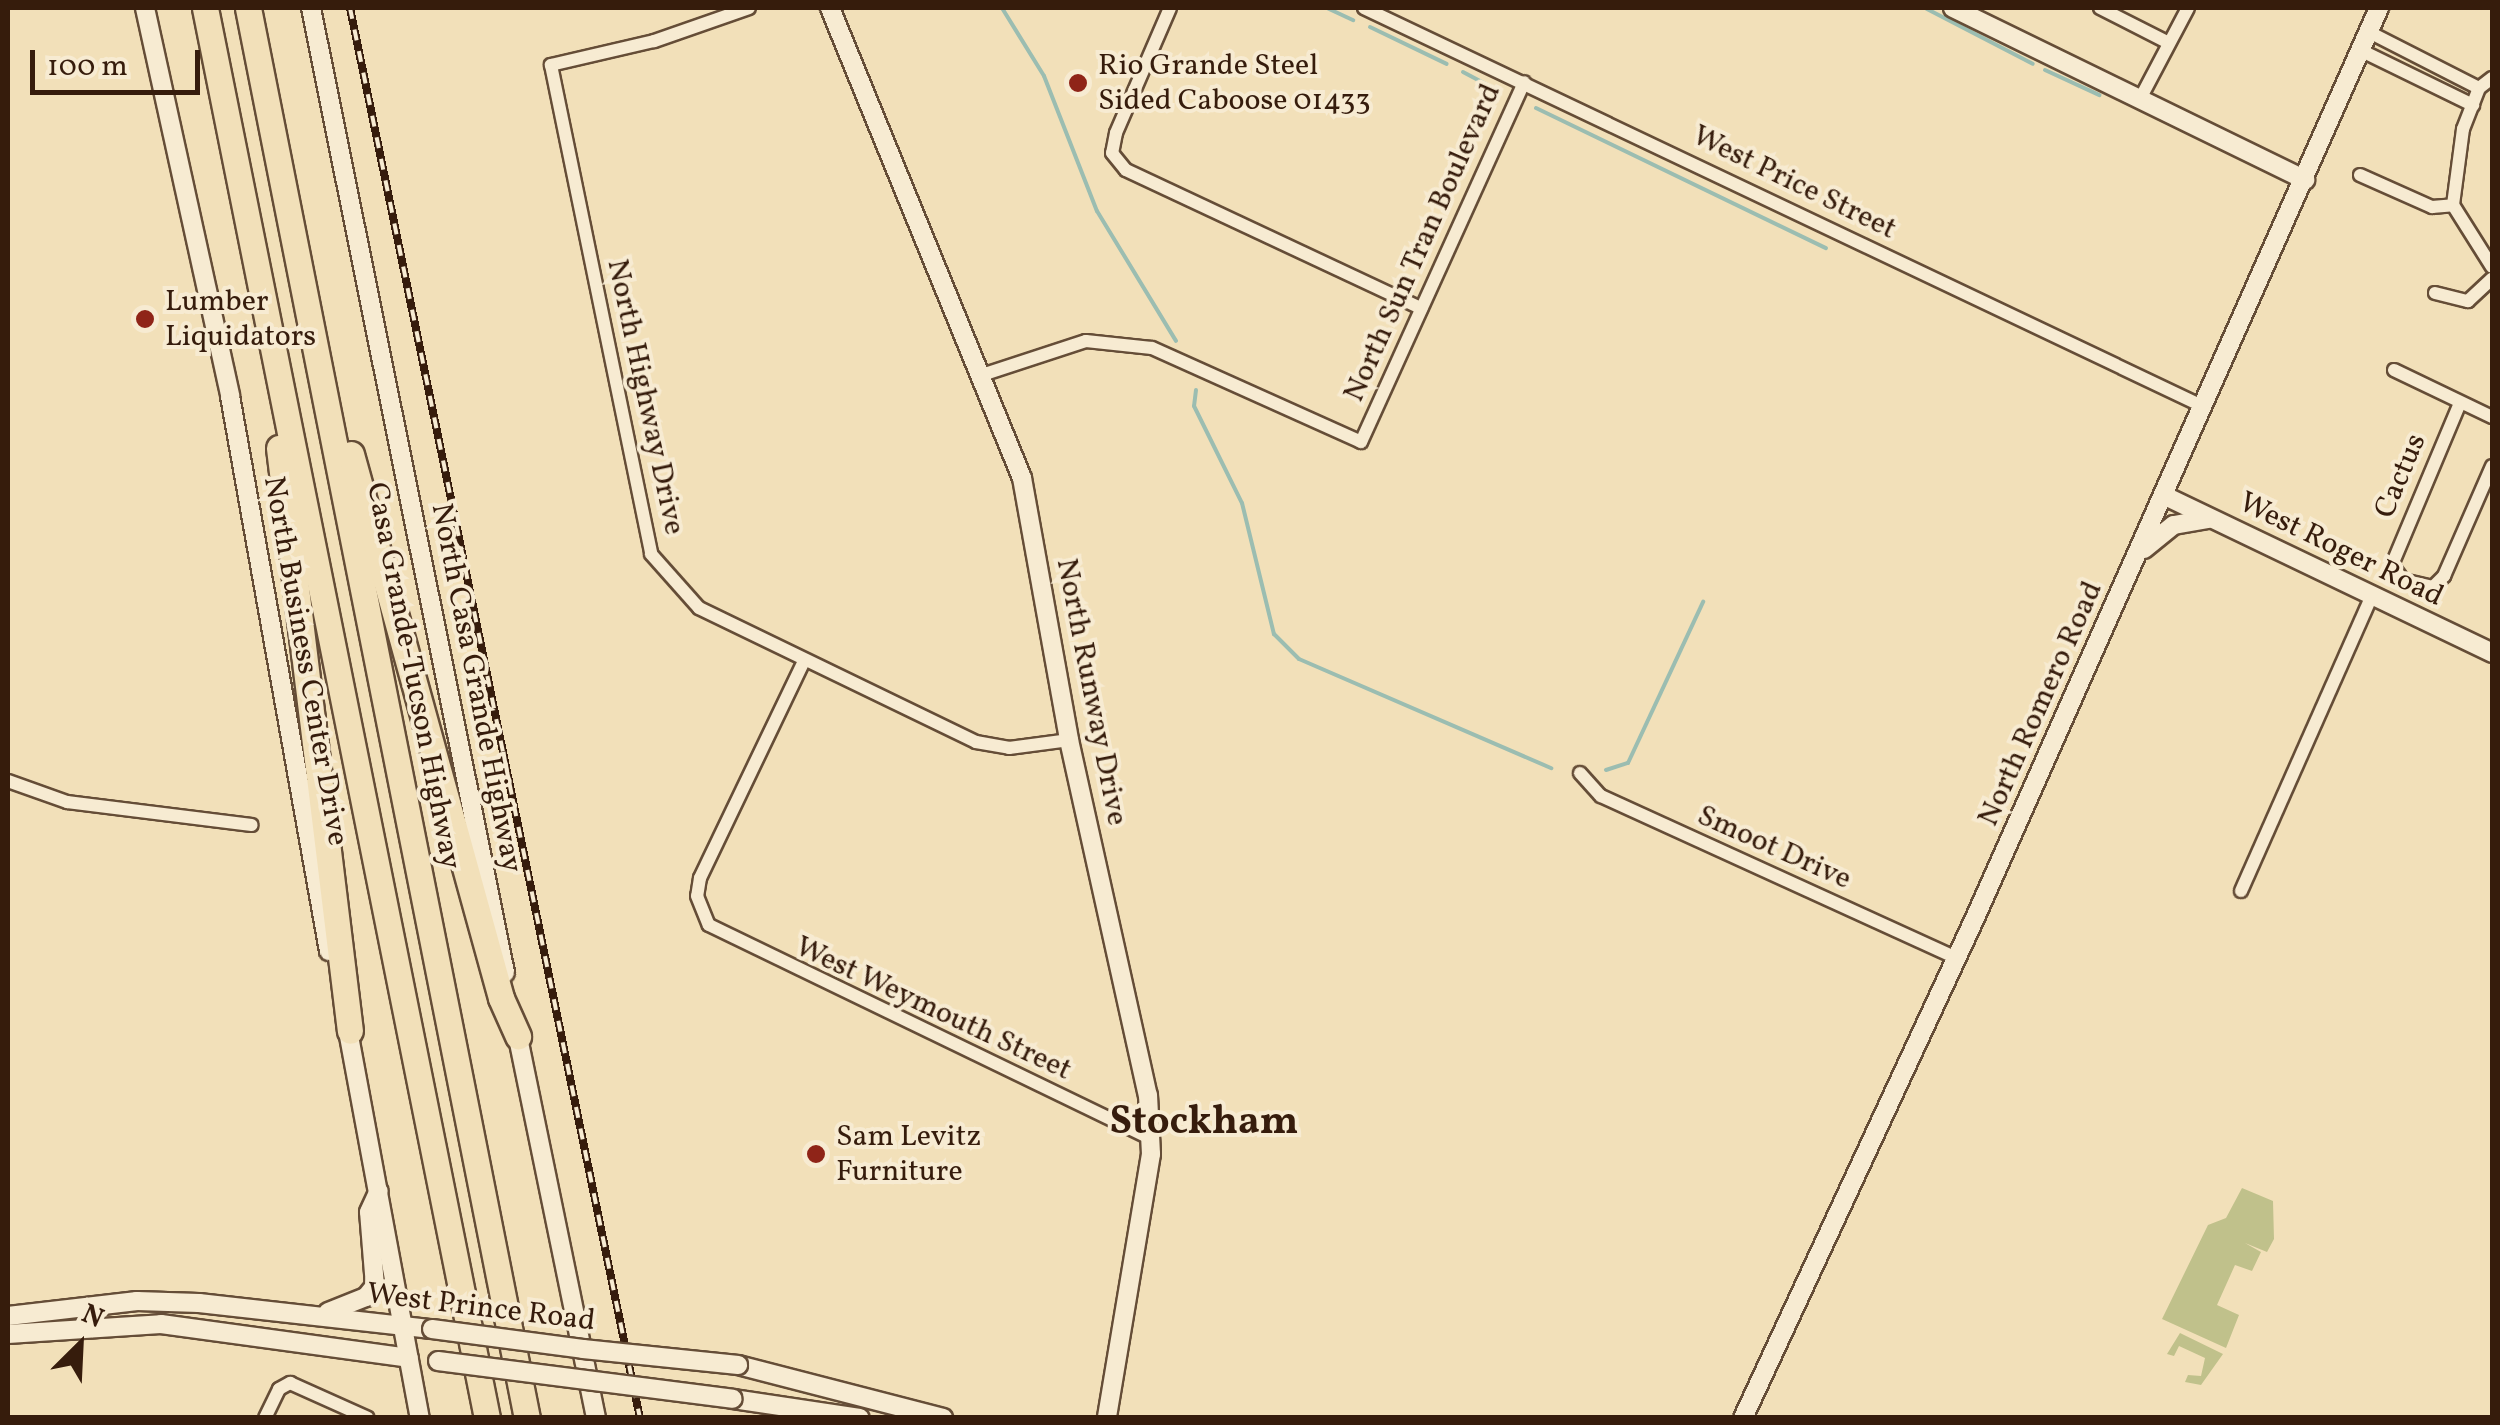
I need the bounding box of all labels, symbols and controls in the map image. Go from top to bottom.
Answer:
scale bar [35,30,205,92]
text: 100 m [47,46,128,88]
place label: Rio Grande Steel Sided Caboose 01433 [1098,48,1371,118]
marker: Rio Grande Steel Sided Caboose 01433 [1067,72,1089,94]
street label: North Sun Tran Boulevard [1336,78,1510,408]
street label: West Price Street [1686,118,1902,248]
street label: North Highway Drive [598,256,692,538]
place label: Lumber Liquidators [165,284,316,354]
marker: Lumber Liquidators [134,308,156,330]
street label: Cactus [2367,428,2435,524]
street label: North Business Center Drive [255,473,355,849]
street label: Casa Grande-Tucson Highway [358,480,468,872]
street label: West Roger Road [2233,485,2449,615]
street label: North Casa Grande Highway [423,500,529,876]
street label: North Runway Drive [1047,555,1135,829]
street label: North Romero Road [1971,576,2111,832]
street label: Smoot Drive [1691,798,1857,898]
street label: West Weymouth Street [789,929,1077,1089]
district label: Stockham [1109,1099,1299,1147]
place label: Sam Levitz Furniture [836,1119,981,1190]
marker: Sam Levitz Furniture [805,1143,827,1165]
street label: West Prince Road [365,1276,597,1340]
north arrow [30,1295,130,1395]
text: N [75,1295,110,1339]

